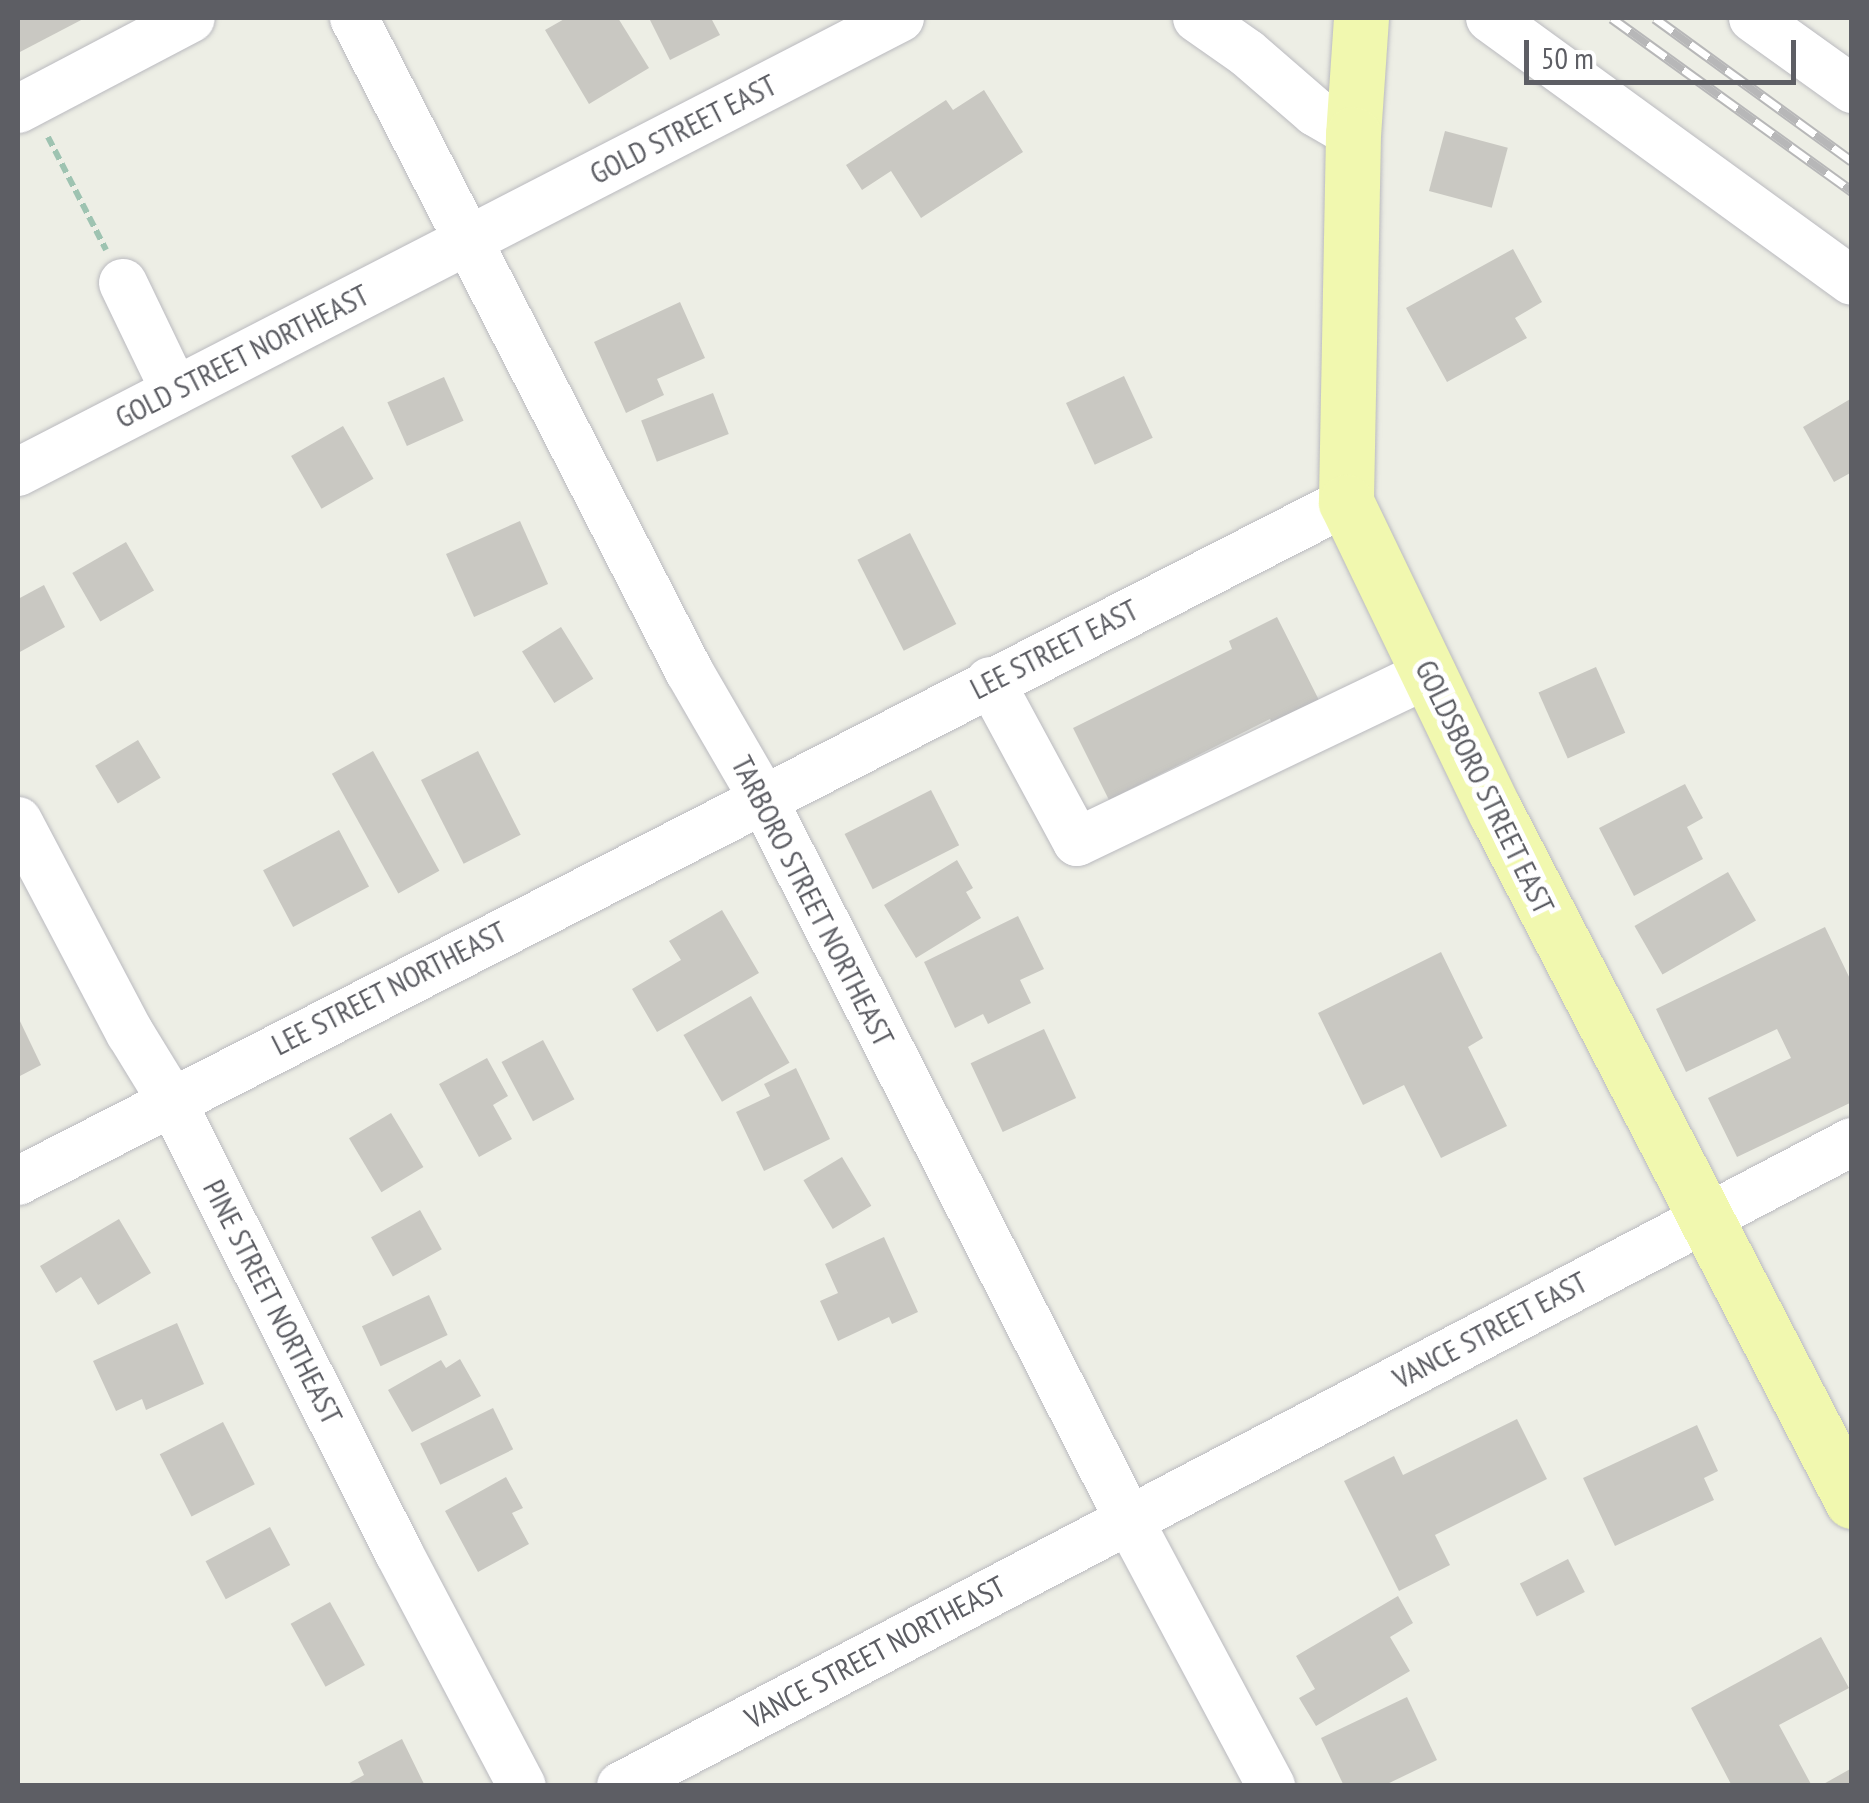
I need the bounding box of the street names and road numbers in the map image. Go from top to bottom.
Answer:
street label: GOLD STREET EAST [583,66,783,192]
street label: GOLD STREET NORTHEAST [109,276,375,436]
street label: LEE STREET EAST [964,591,1144,707]
street label: GOLDSBORO STREET EAST [1408,654,1562,920]
street label: TARBORO STREET NORTHEAST [724,749,902,1053]
street label: LEE STREET NORTHEAST [265,913,513,1063]
street label: PINE STREET NORTHEAST [196,1173,350,1431]
street label: VANCE STREET EAST [1386,1264,1594,1396]
street label: VANCE STREET NORTHEAST [738,1568,1012,1736]

